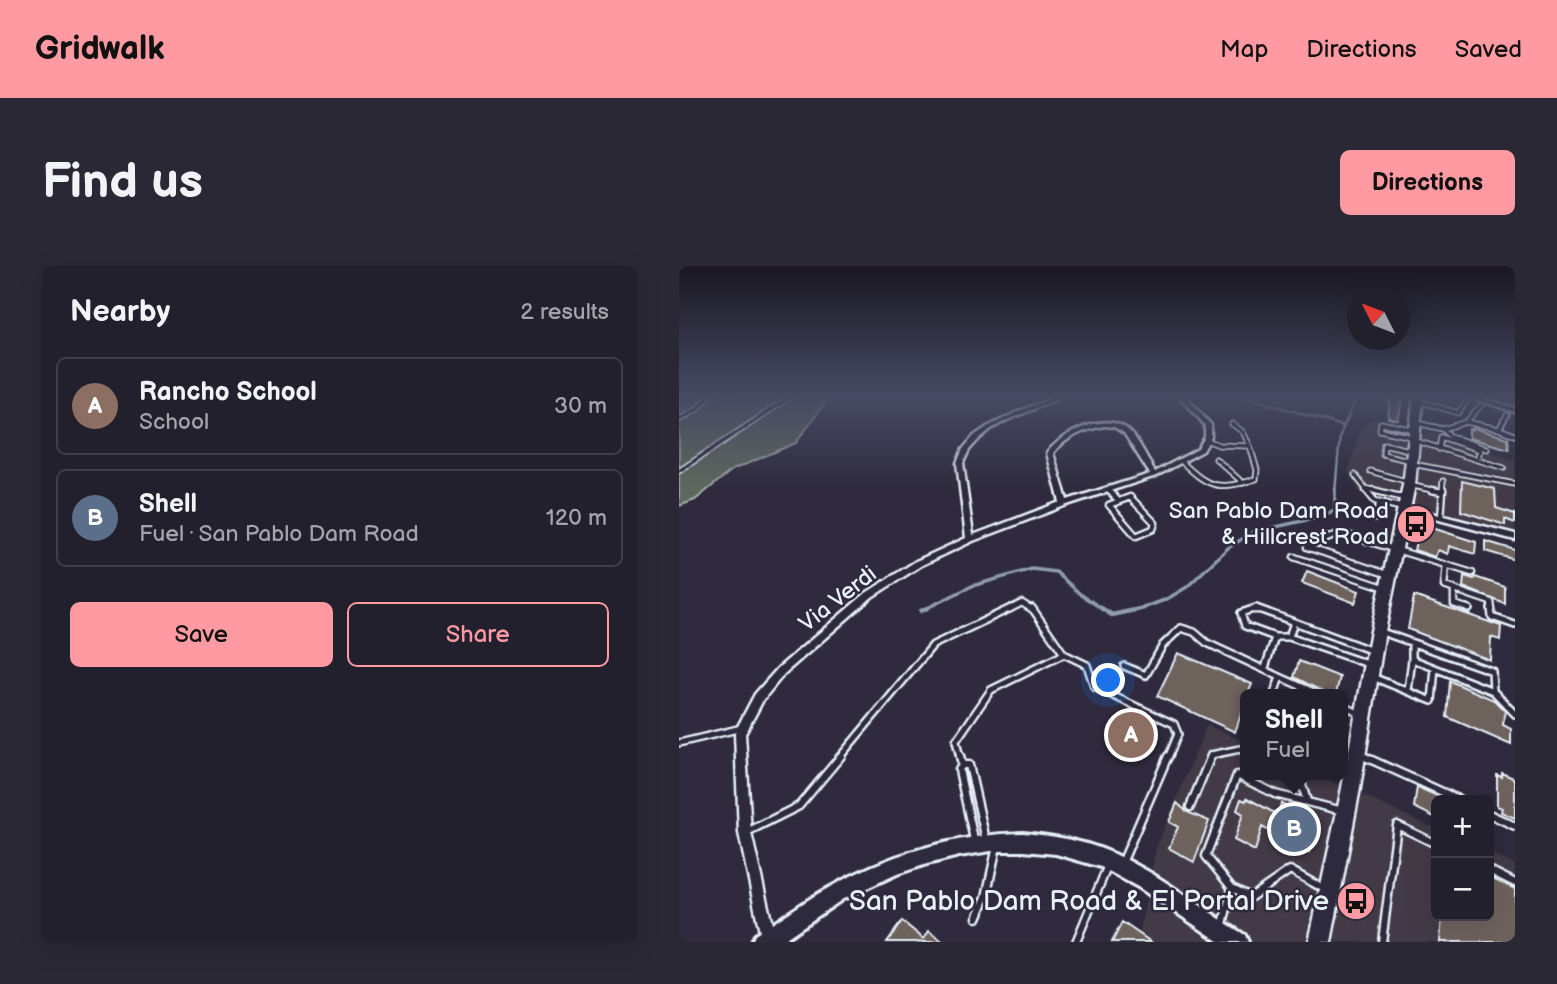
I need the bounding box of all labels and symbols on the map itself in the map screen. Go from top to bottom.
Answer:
north arrow [1347,287,1410,350]
place label: San Pablo Dam Road & Hillcrest Road [1169,497,1389,551]
bus stop icon: San Pablo Dam Road & Hillcrest Road [1395,503,1437,545]
street label: Via Verdi [794,560,882,638]
your location [1091,663,1125,697]
pin: A [1108,709,1154,761]
pin: B [1271,803,1317,855]
bus stop icon: San Pablo Dam Road & El Portal Drive [1335,880,1377,922]
place label: San Pablo Dam Road & El Portal Drive [849,885,1329,918]

